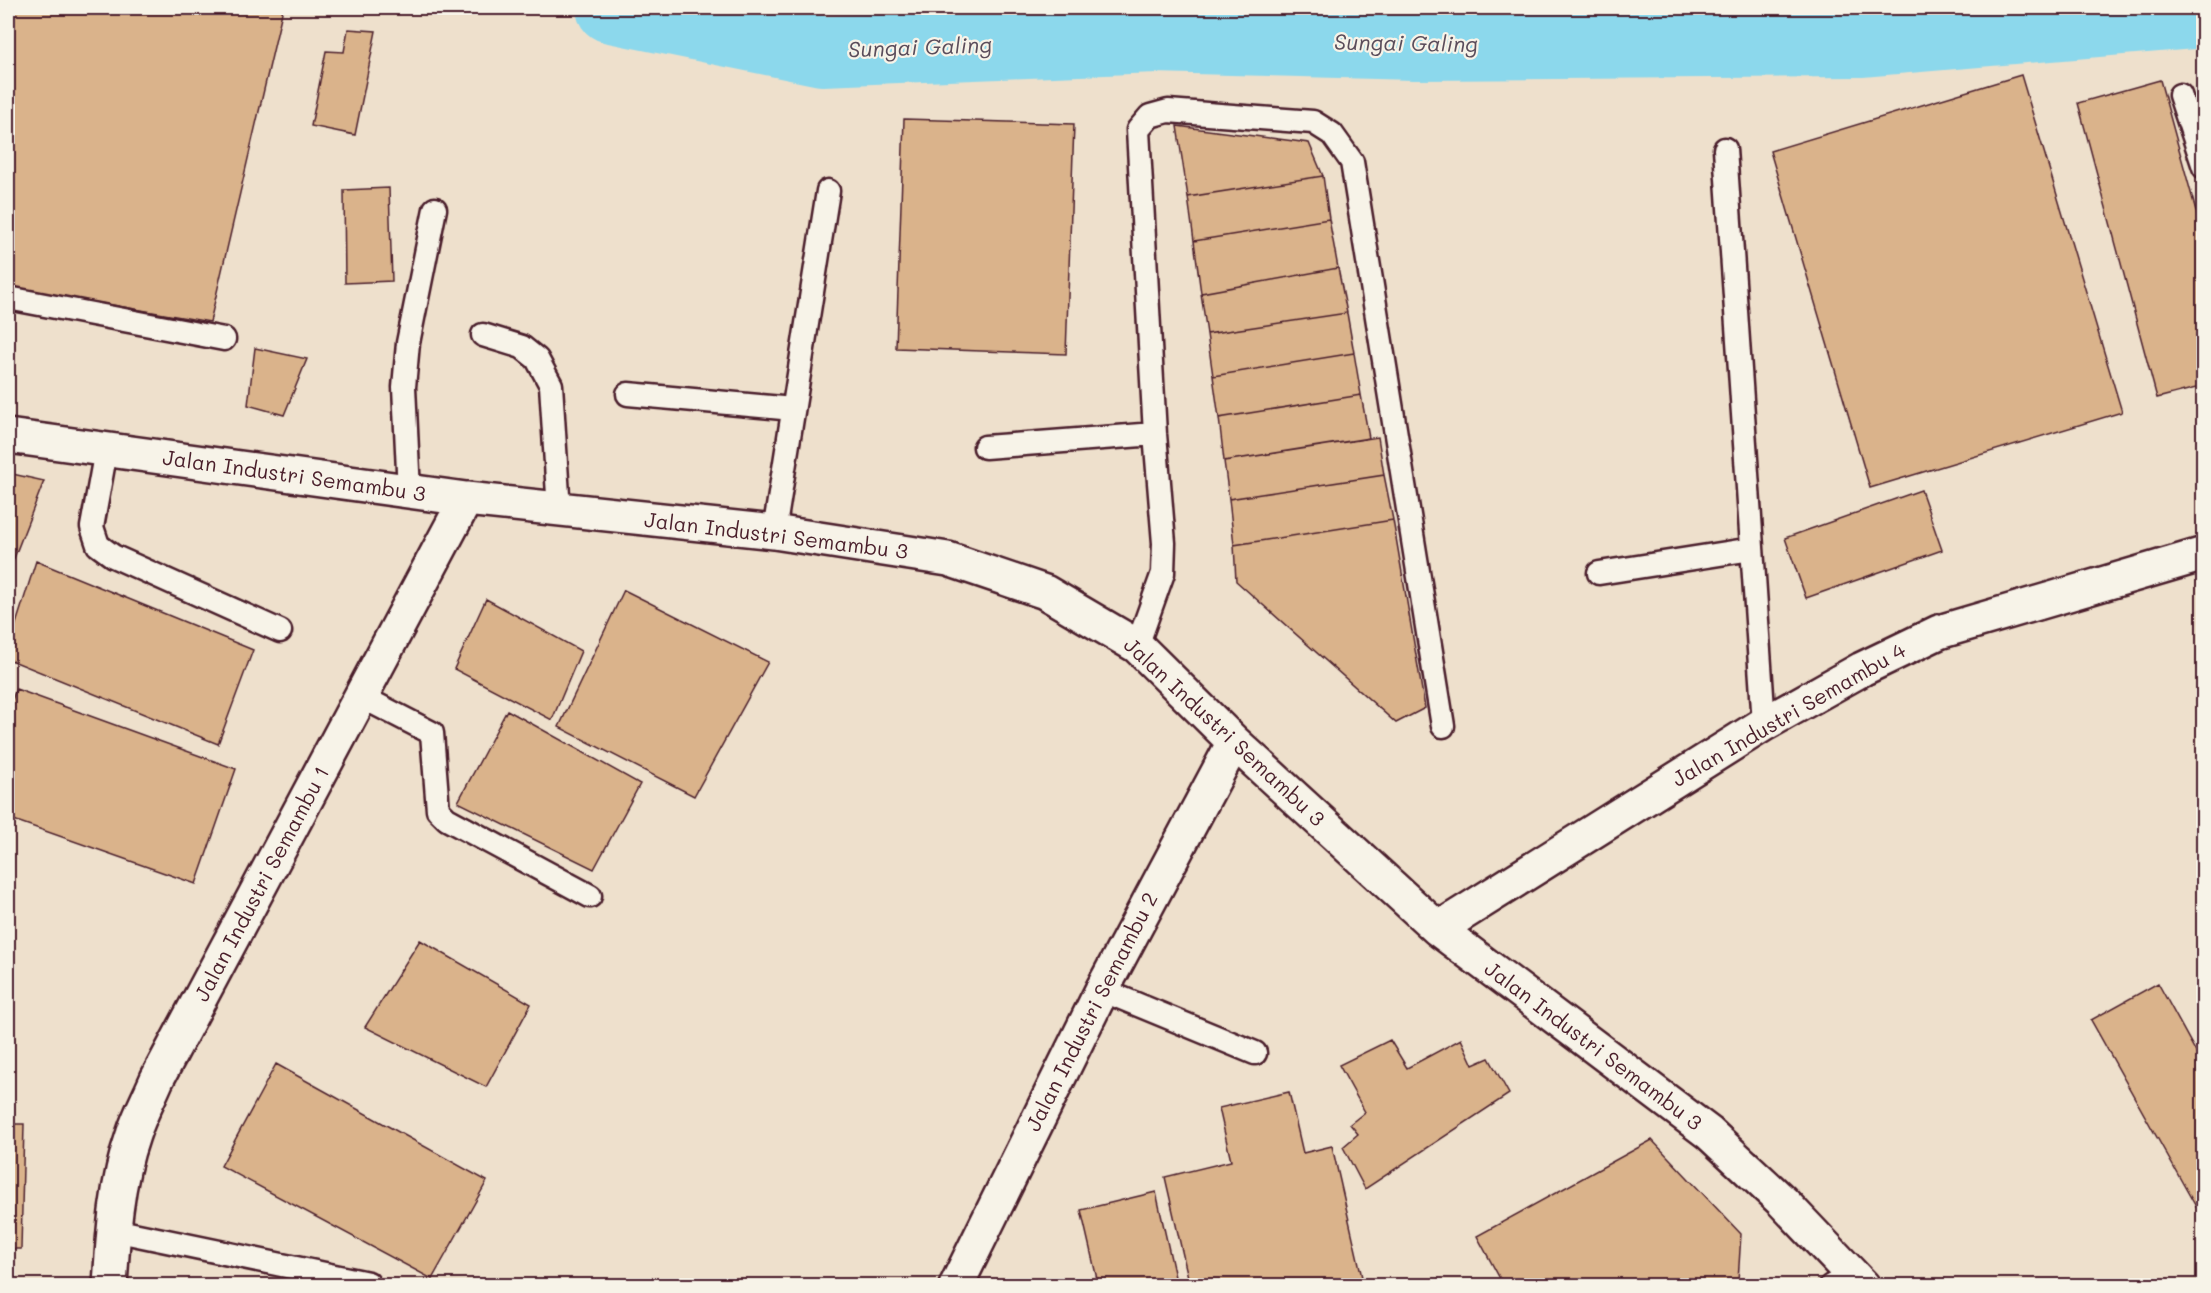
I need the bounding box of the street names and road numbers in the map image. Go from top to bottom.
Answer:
street label: Jalan Industri Semambu 3 [161,443,427,506]
street label: Jalan Industri Semambu 3 [643,505,910,564]
street label: Jalan Industri Semambu 3 [1119,631,1331,831]
street label: Jalan Industri Semambu 4 [1667,635,1910,792]
street label: Jalan Industri Semambu 1 [187,761,334,1005]
street label: Jalan Industri Semambu 2 [1019,887,1163,1135]
street label: Jalan Industri Semambu 3 [1480,954,1708,1135]

